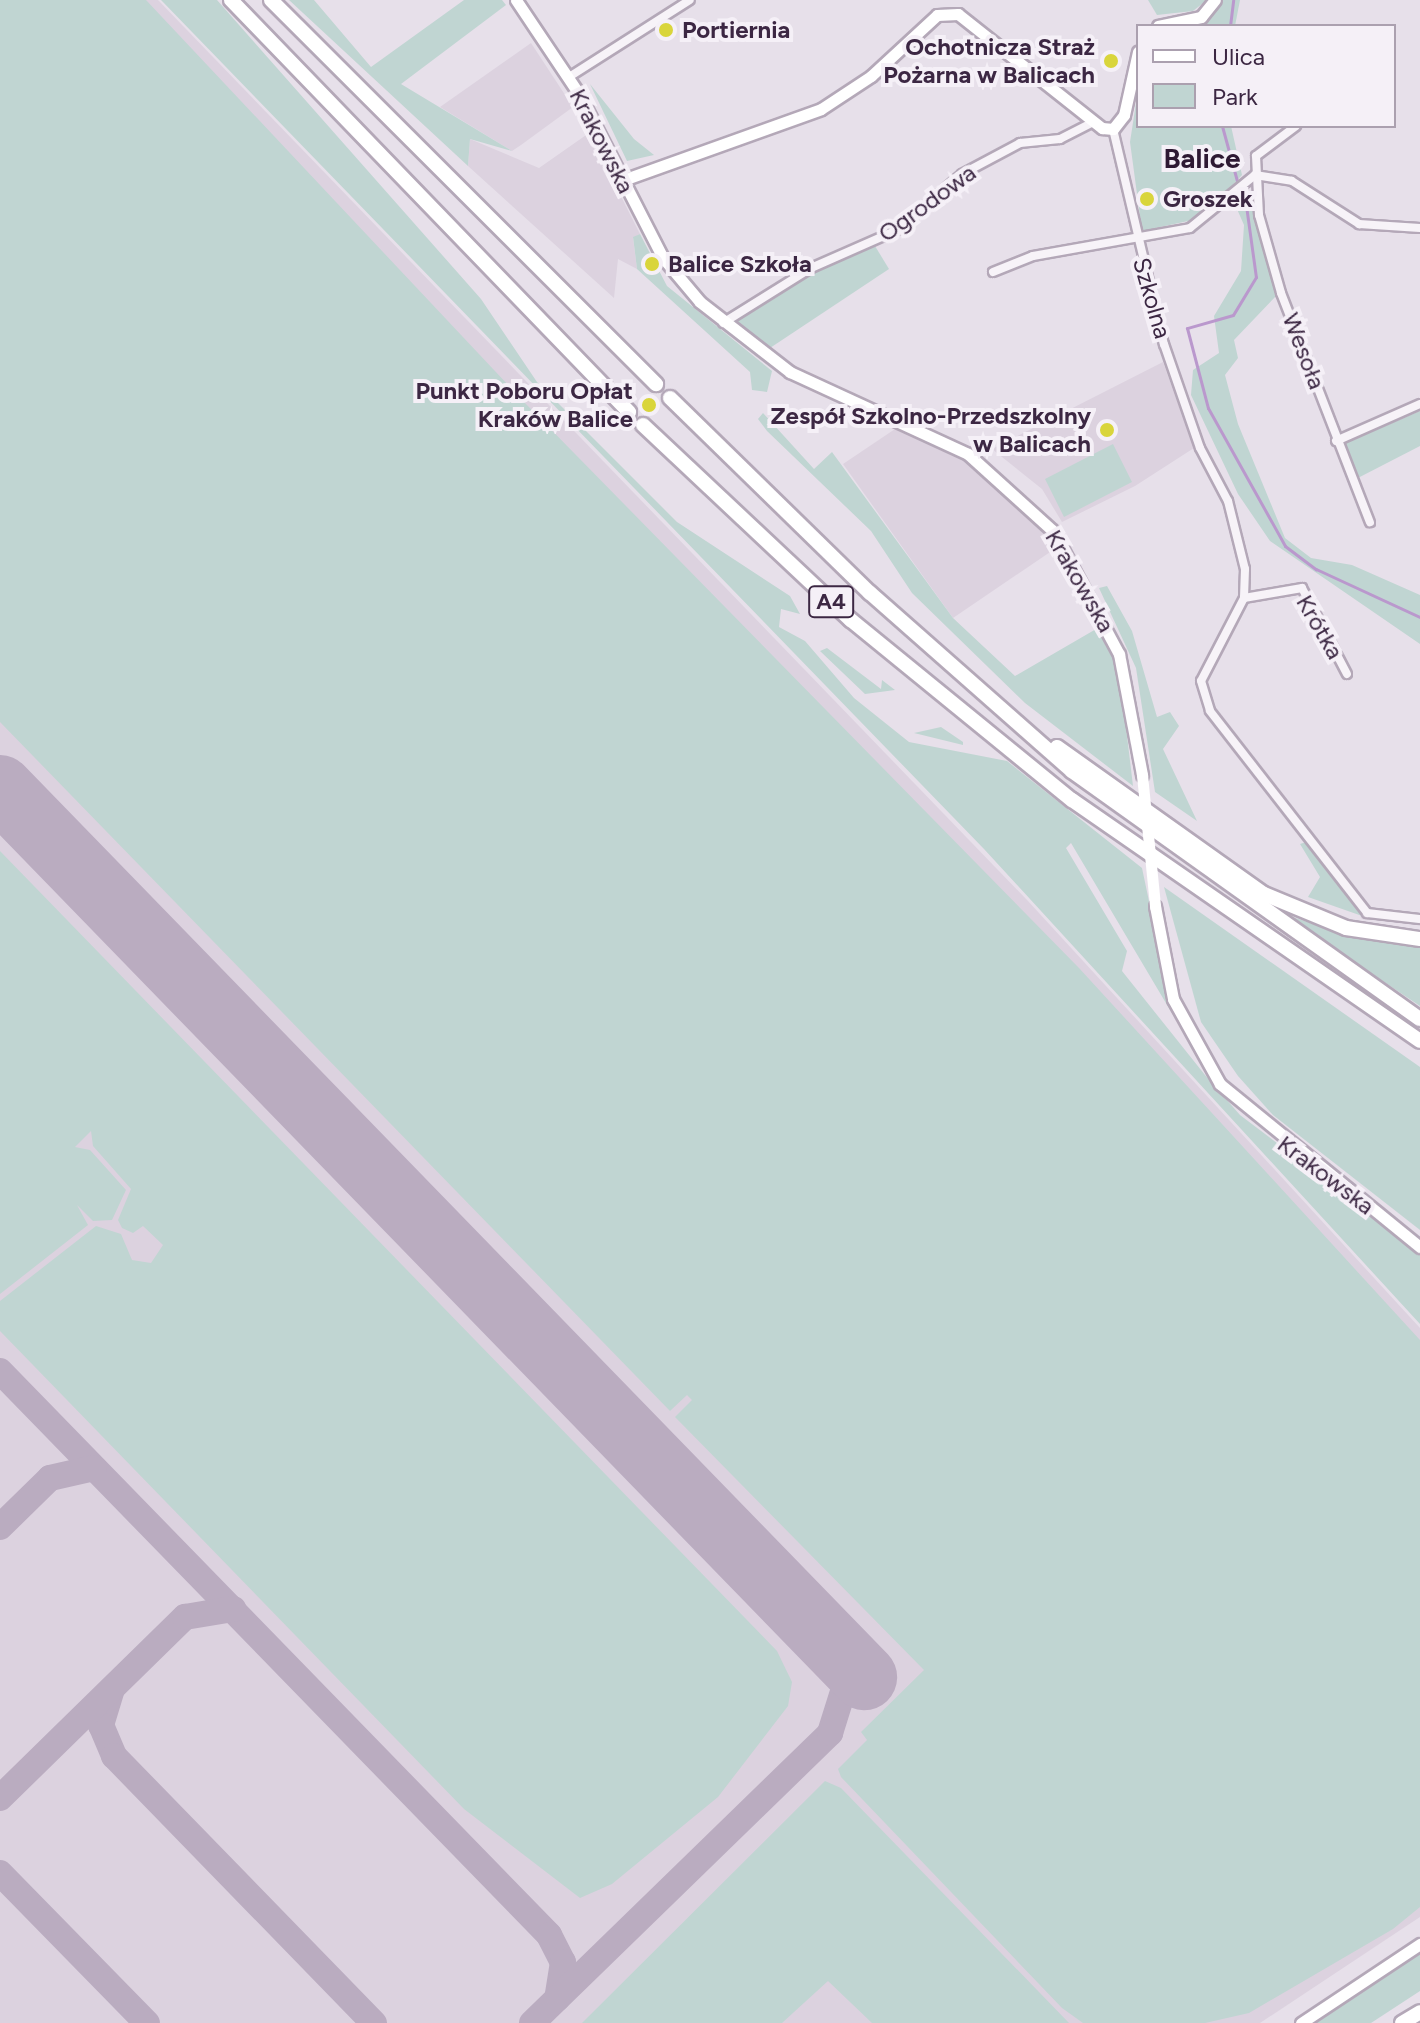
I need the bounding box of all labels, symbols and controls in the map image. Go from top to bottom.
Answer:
place label: Portiernia [682,16,790,44]
marker: Portiernia [657,21,675,39]
legend [1136,24,1396,128]
place label: Ochotnicza Straż Pożarna w Balicach [883,33,1095,89]
text: Ulica [1212,42,1265,71]
marker: Ochotnicza Straż Pożarna w Balicach [1102,52,1120,70]
text: Park [1212,82,1258,111]
street label: Krakowska [563,84,641,198]
district label: Balice [1163,141,1241,175]
street label: Ogrodowa [873,158,981,248]
place label: Groszek [1163,185,1253,213]
marker: Groszek [1138,190,1156,208]
place label: Balice Szkoła [668,250,812,278]
street label: Szkolna [1127,254,1177,342]
marker: Balice Szkoła [643,255,661,273]
street label: Wesoła [1276,309,1332,393]
place label: Punkt Poboru Opłat Kraków Balice [416,377,633,433]
marker: Punkt Poboru Opłat Kraków Balice [640,396,658,414]
place label: Zespół Szkolno-Przedszkolny w Balicach [770,402,1091,458]
marker: Zespół Szkolno-Przedszkolny w Balicach [1098,421,1116,439]
street label: Krakowska [1039,525,1121,637]
road number: A4 [807,584,855,620]
street label: Krótka [1290,590,1350,664]
street label: Krakowska [1272,1129,1380,1221]

